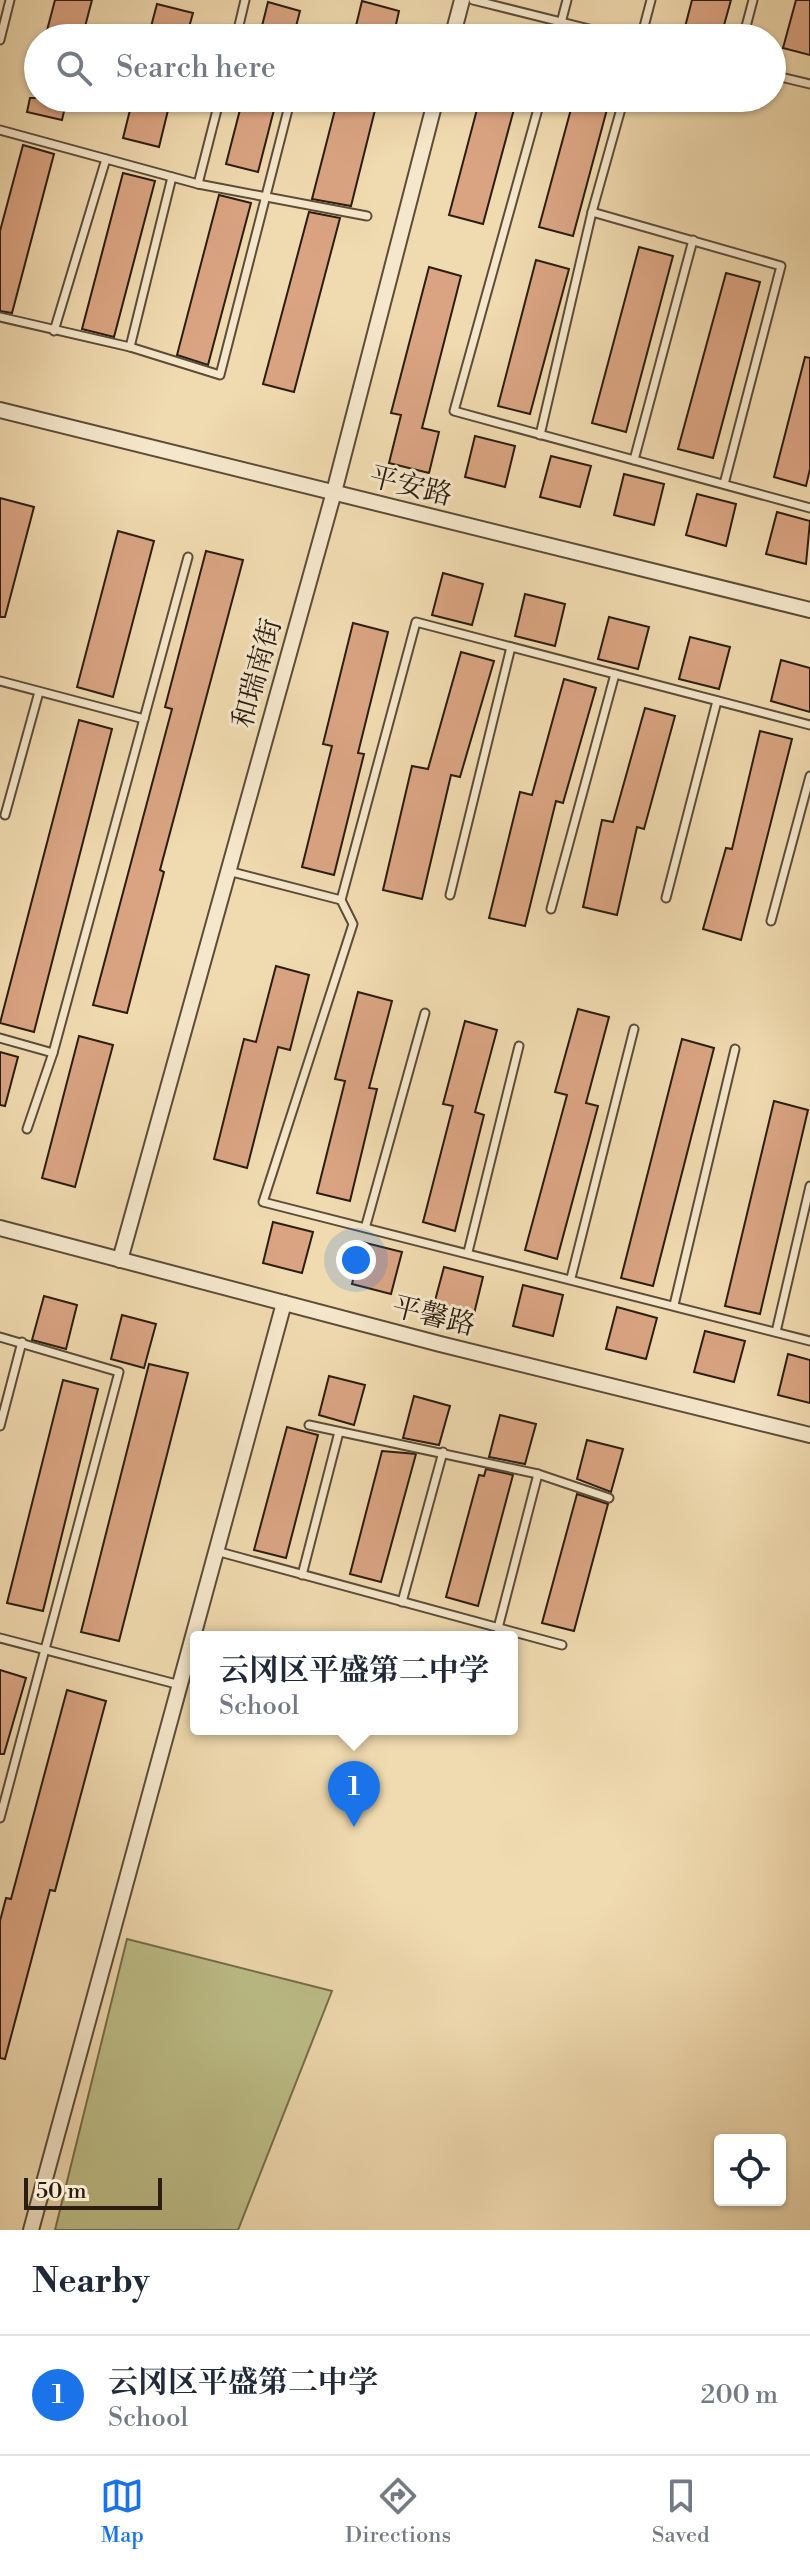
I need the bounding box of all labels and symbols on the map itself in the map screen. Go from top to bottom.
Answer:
street label: 平安路 [366,459,456,514]
street label: 和瑞南街 [225,615,290,732]
your location [336,1240,376,1280]
street label: 平馨路 [389,1289,479,1344]
pin: 1 [328,1761,380,1827]
scale bar [24,2174,162,2210]

